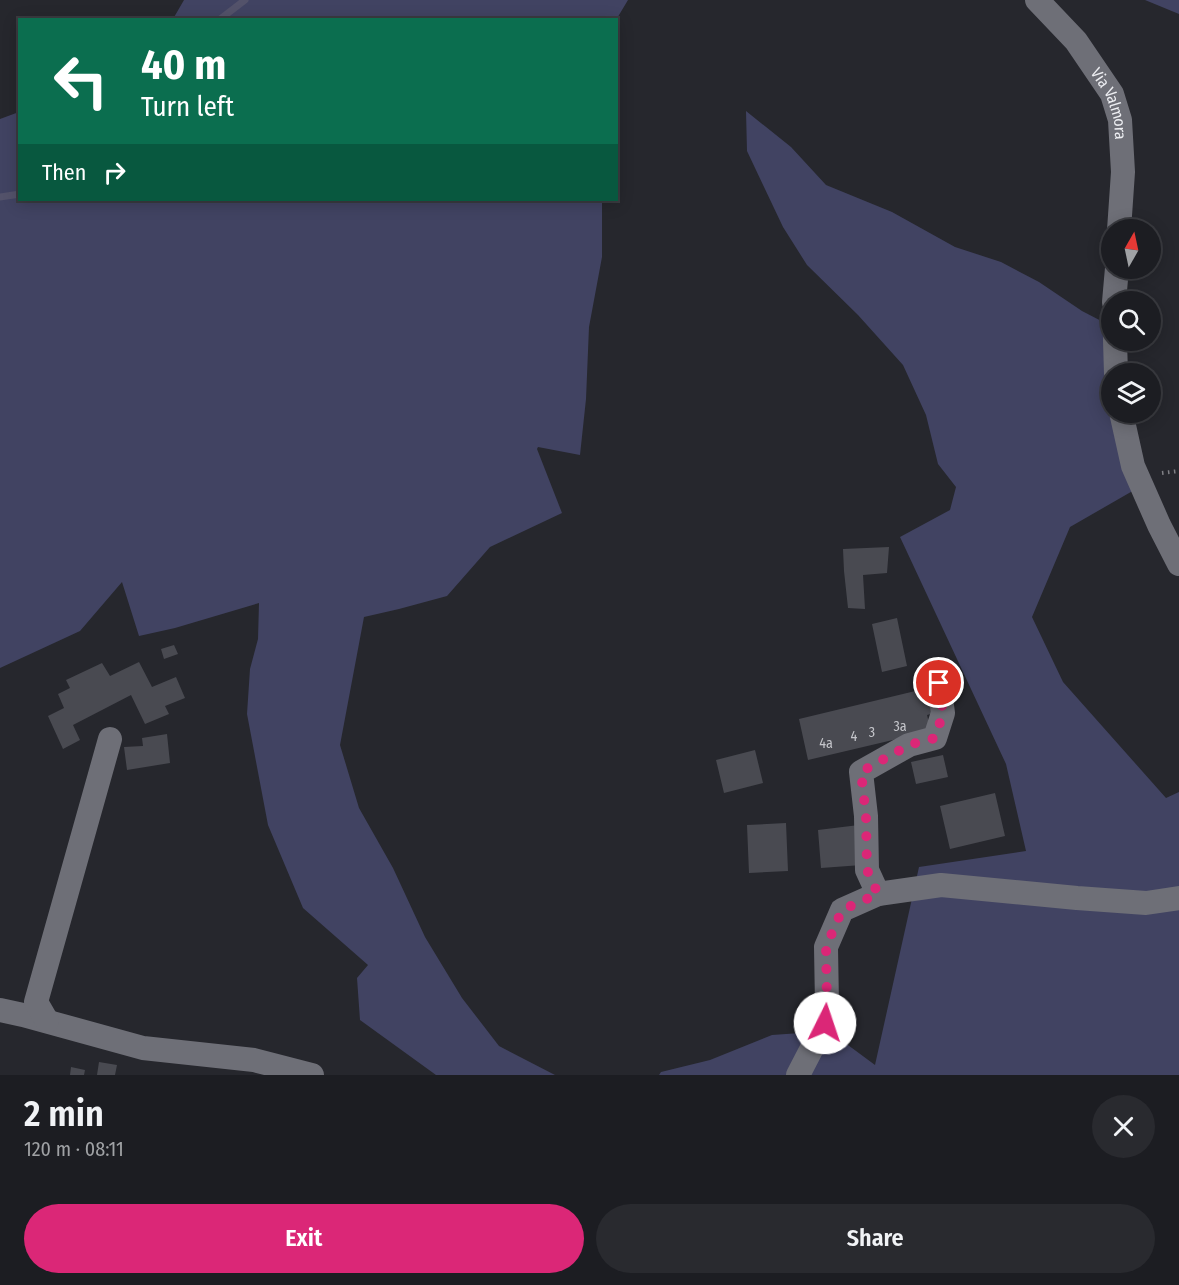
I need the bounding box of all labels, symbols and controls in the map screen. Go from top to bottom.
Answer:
text: 40 m [141,40,226,90]
icon: left [42,42,120,120]
street label: Via Valmora [1087,64,1130,140]
text: Turn left [141,91,234,123]
icon: right [98,156,131,189]
text: Then [42,159,86,186]
north arrow [1101,219,1161,279]
map controls [1101,219,1161,423]
button: search [1101,291,1161,351]
button: layers [1101,363,1161,423]
pin [913,657,964,708]
icon: arrive [922,666,955,699]
house number: 3a [893,718,907,735]
house number: 3 [869,724,875,741]
house number: 4 [851,728,858,745]
house number: 4a [819,735,833,752]
position arrow [793,991,857,1055]
text: 2 min [24,1092,104,1136]
button: close [1092,1095,1155,1158]
text: 120 m · 08:11 [24,1137,124,1161]
button: Exit [24,1204,584,1273]
button: Share [596,1204,1155,1273]

